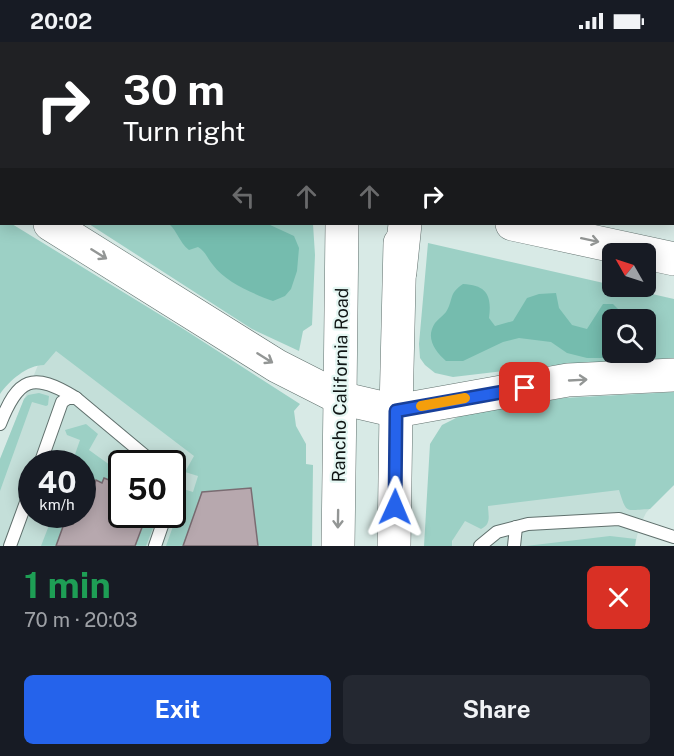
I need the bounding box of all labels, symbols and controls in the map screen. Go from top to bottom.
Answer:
text: 20:02 [30,8,92,34]
text: 30 m [123,65,225,114]
icon: right [24,66,102,144]
text: Turn right [123,115,246,147]
icon: left [227,180,260,213]
icon: ahead [290,180,323,213]
icon: ahead [353,180,386,213]
icon: right [416,180,449,213]
one-way arrow [580,235,599,247]
north arrow [602,243,656,297]
map controls [602,243,656,363]
one-way arrow [91,248,108,261]
street label: Rancho California Road [328,287,352,483]
button: search [602,309,656,363]
one-way arrow [256,352,273,364]
pin [499,362,550,413]
icon: arrive [508,371,541,404]
one-way arrow [567,374,587,385]
speed limit sign: 50 [108,450,186,528]
text: 40 [37,464,77,500]
position arrow [363,475,427,539]
text: km/h [39,496,75,513]
one-way arrow [332,509,344,529]
text: 1 min [24,564,111,606]
button: close [587,566,650,629]
text: 70 m · 20:03 [24,608,138,632]
button: Exit [24,675,331,744]
button: Share [343,675,650,744]

